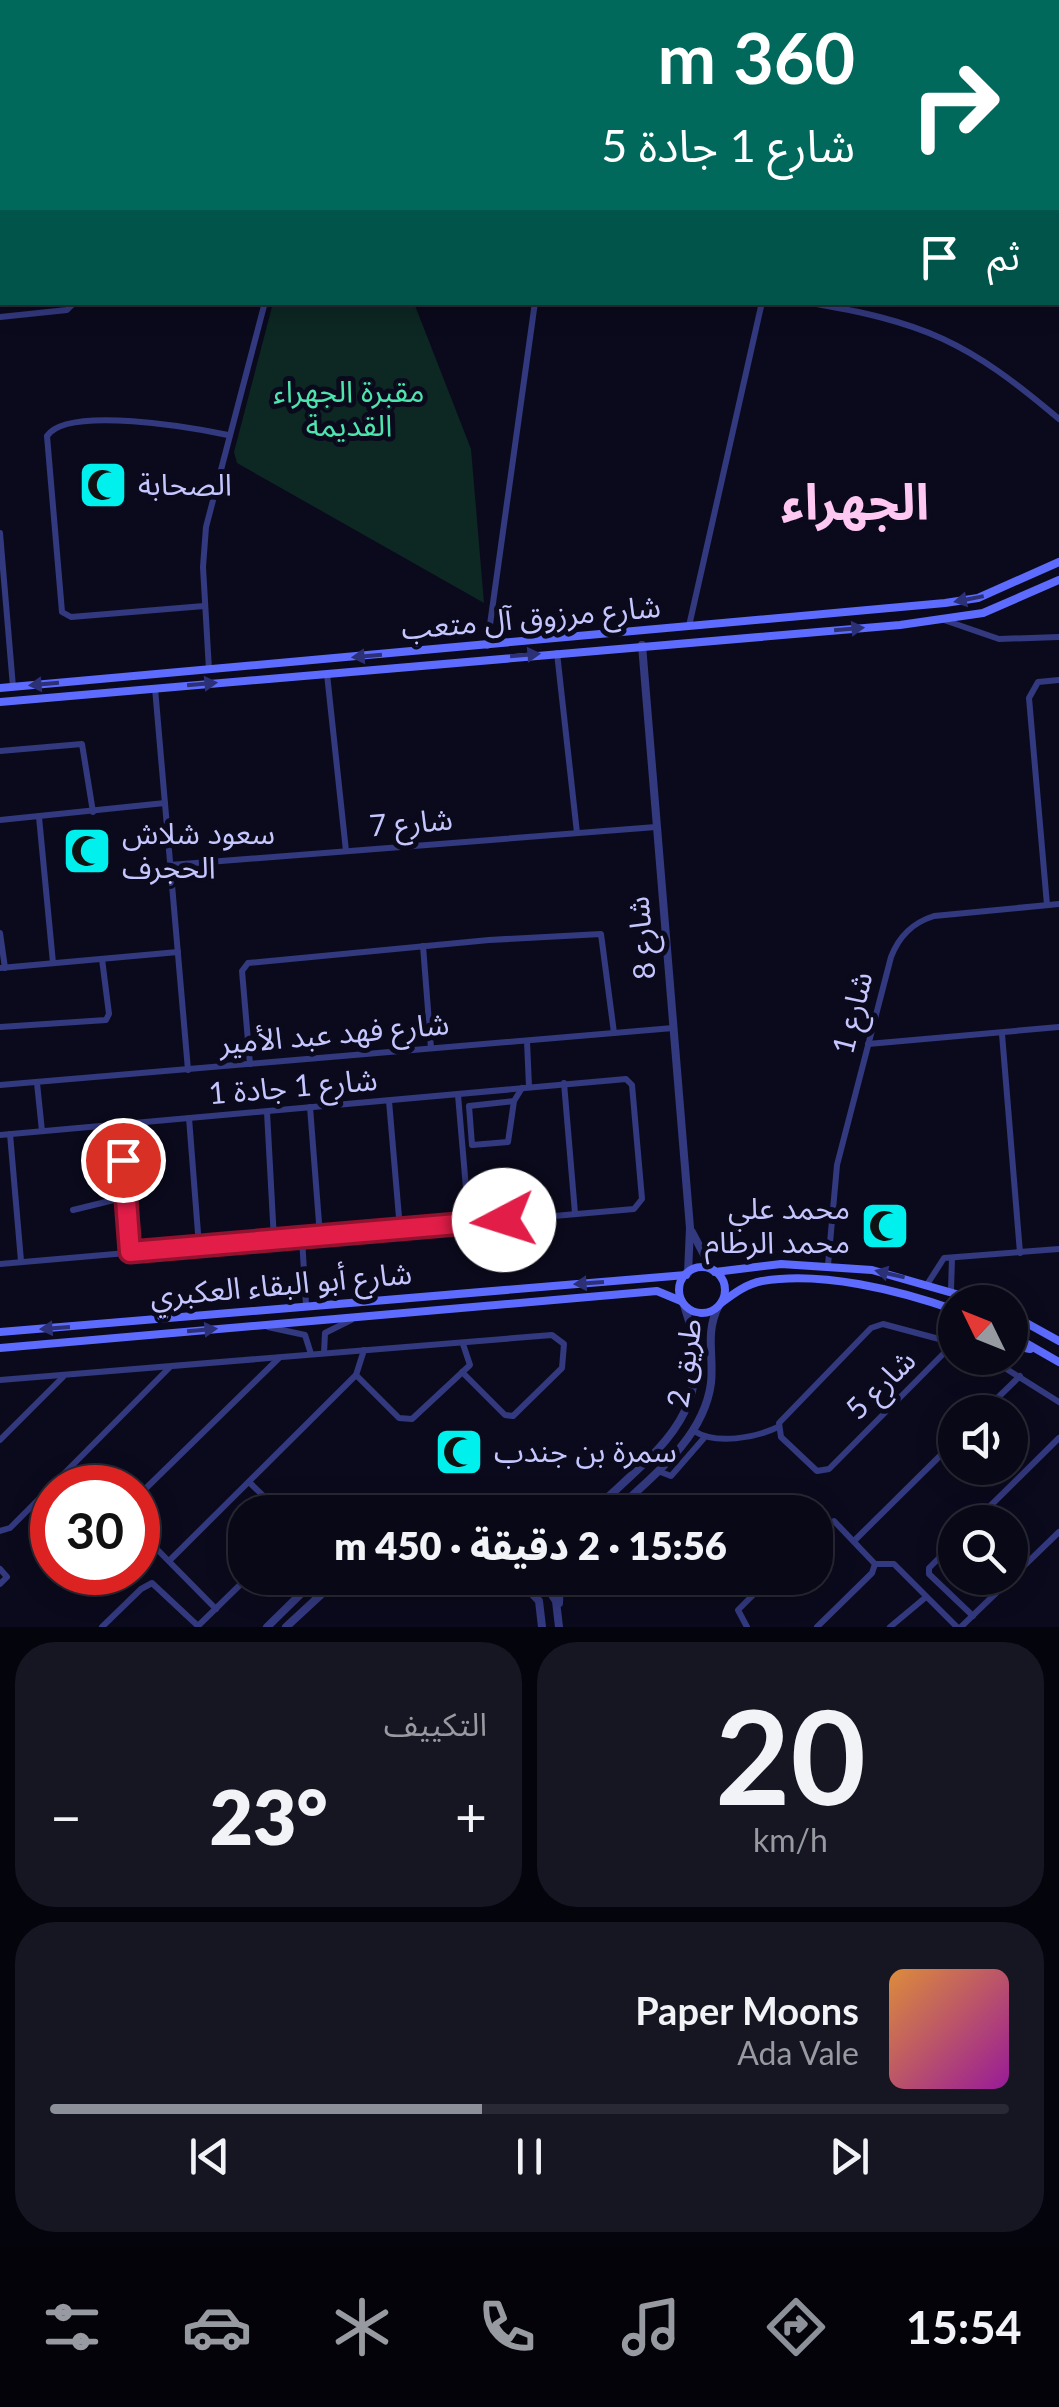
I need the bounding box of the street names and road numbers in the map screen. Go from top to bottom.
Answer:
street label: شارع مرزوق آل متعب [400,587,662,651]
street label: شارع 7 [368,799,455,849]
street label: شارع 8 [618,894,668,981]
street label: شارع 1 [823,968,884,1059]
street label: شارع فهد عبد الأمير [216,1004,451,1066]
street label: شارع 1 جادة 1 [207,1060,379,1116]
street label: شارع أبو البقاء العكبري [148,1254,414,1319]
street label: طريق 2 [658,1316,710,1410]
street label: شارع 5 [837,1341,926,1430]

